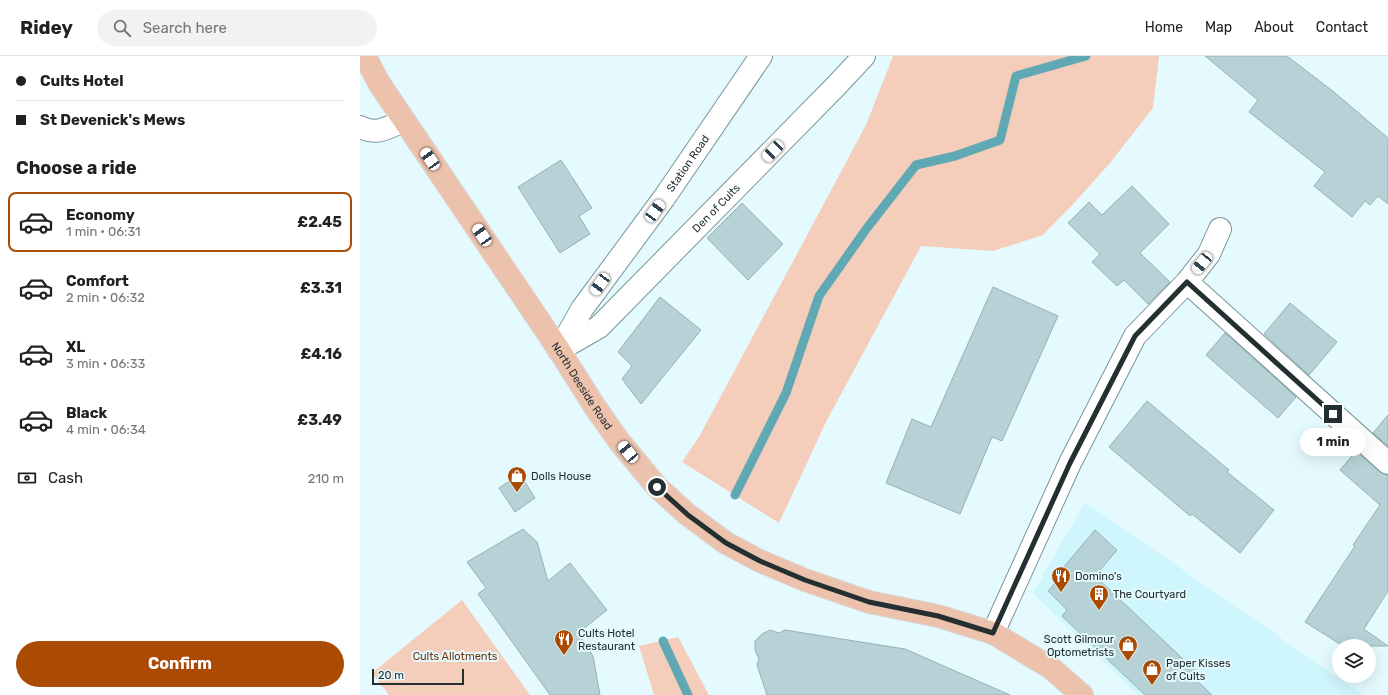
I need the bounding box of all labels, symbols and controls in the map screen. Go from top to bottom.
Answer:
search box [97,10,377,46]
text: Ridey [20,16,73,39]
icon: search [111,17,133,39]
text: Search here [143,19,227,37]
text: Home [1145,19,1183,36]
text: Map [1205,19,1232,36]
text: About [1254,19,1294,36]
text: Contact [1316,19,1368,36]
text: Cults Hotel [40,72,123,90]
text: St Devenick's Mews [40,111,185,129]
street label: Station Road [664,132,712,194]
car [760,138,786,164]
car [418,146,442,172]
text: Choose a ride [16,157,137,179]
street label: Den of Cults [689,181,743,235]
car [643,198,667,224]
icon: car [18,204,54,240]
text: Economy [66,206,135,224]
text: £2.45 [297,213,342,231]
car [470,222,494,248]
text: 1 min · 06:31 [66,224,141,239]
car [1190,250,1214,276]
icon: car [18,270,54,306]
car [588,271,612,297]
text: Comfort [66,272,129,290]
text: £3.31 [300,279,342,297]
text: 2 min · 06:32 [66,290,145,305]
icon: car [18,336,54,372]
text: XL [66,338,85,356]
street label: North Deeside Road [549,340,615,432]
text: £4.16 [301,345,342,363]
text: 3 min · 06:33 [66,356,145,371]
icon: car [18,402,54,438]
text: Black [66,404,107,422]
route end [1324,405,1342,423]
text: £3.49 [297,411,342,429]
text: 4 min · 06:34 [66,422,146,437]
callout: 1 min [1300,428,1366,456]
text: 1 min [1316,434,1350,449]
car [616,439,640,465]
shop icon: Dolls House [506,465,528,493]
icon: cash [16,467,38,489]
text: Cash [48,469,83,487]
place label: Dolls House [531,470,591,483]
text: 210 m [308,471,344,486]
route start [648,478,666,496]
restaurant icon: Domino's [1050,565,1072,593]
place label: Domino's [1075,570,1122,583]
building icon: The Courtyard [1088,583,1110,611]
place label: The Courtyard [1113,588,1186,601]
place label: Cults Hotel Restaurant [578,627,636,653]
restaurant icon: Cults Hotel Restaurant [553,628,575,656]
place label: Scott Gilmour Optometrists [1044,633,1115,659]
shop icon: Scott Gilmour Optometrists [1117,634,1139,662]
map controls [1332,639,1376,683]
button: layers [1332,639,1376,683]
button: Confirm [16,641,344,687]
park label: Cults Allotments [413,650,498,663]
place label: Paper Kisses of Cults [1166,657,1231,683]
shop icon: Paper Kisses of Cults [1141,658,1163,686]
scale bar [372,667,464,686]
text: 20 m [378,669,404,682]

